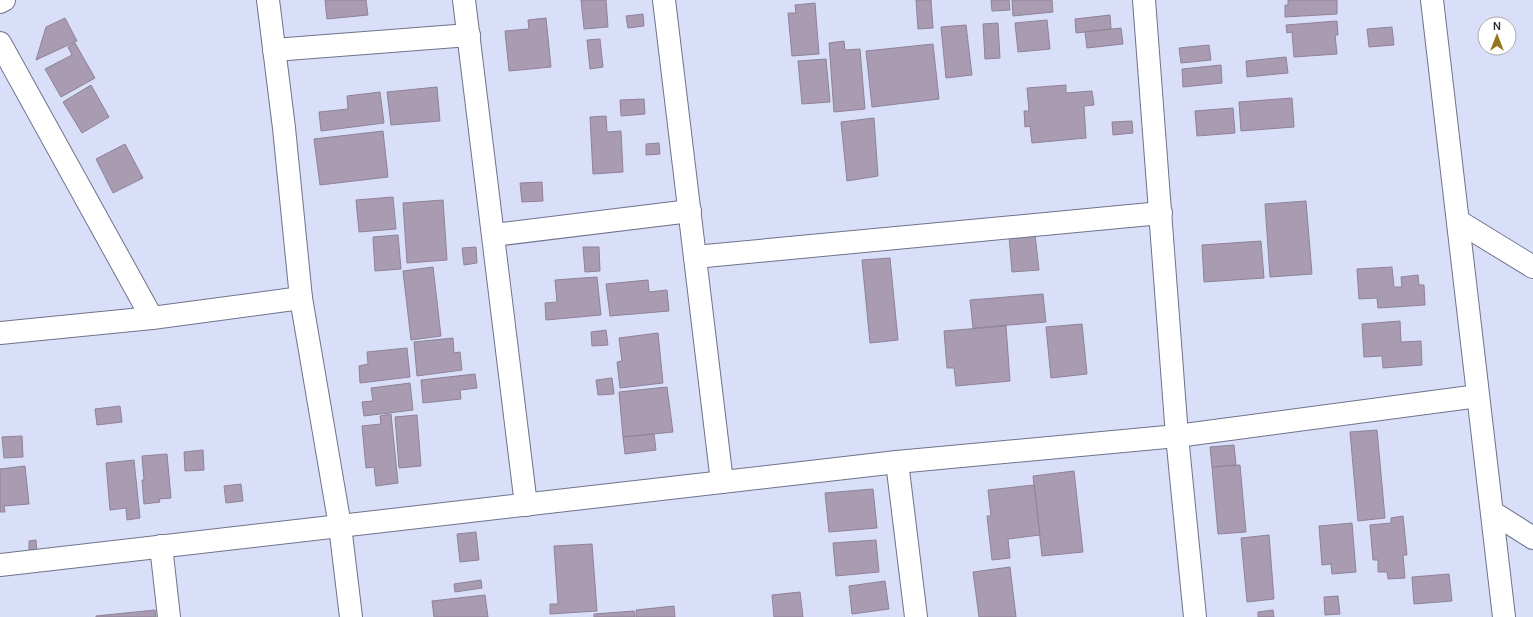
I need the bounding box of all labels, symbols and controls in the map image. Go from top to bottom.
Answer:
north arrow [1477,16,1517,56]
text: N [1493,18,1501,33]

